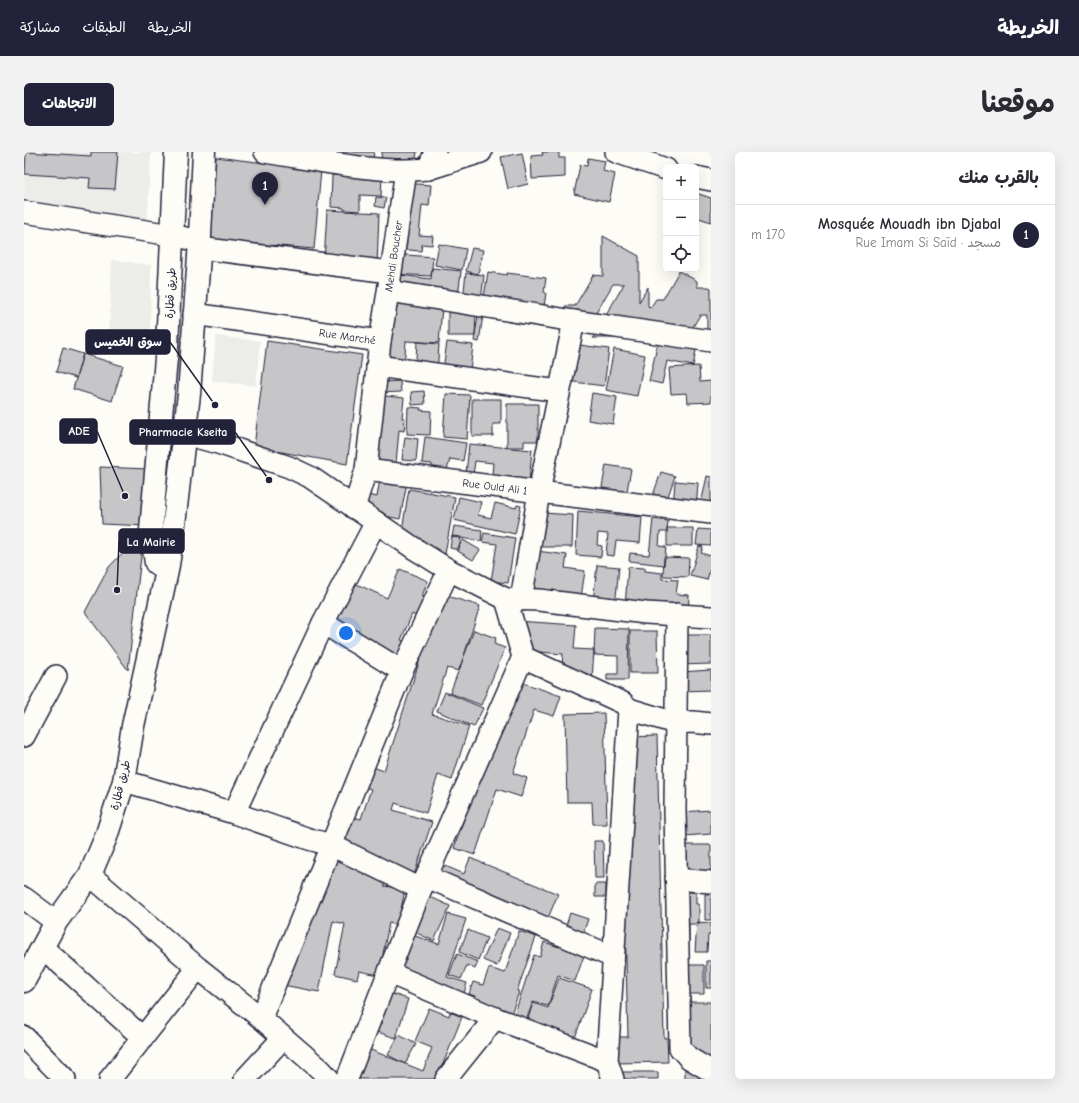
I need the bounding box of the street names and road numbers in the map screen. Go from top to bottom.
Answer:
street label: Mehdi Boucher [382,219,406,293]
street label: طريق قطارة [163,267,178,319]
street label: Rue Marché [318,326,377,347]
street label: Rue Ould Ali 1 [462,476,528,497]
street label: طريق قطارة [108,759,133,812]

